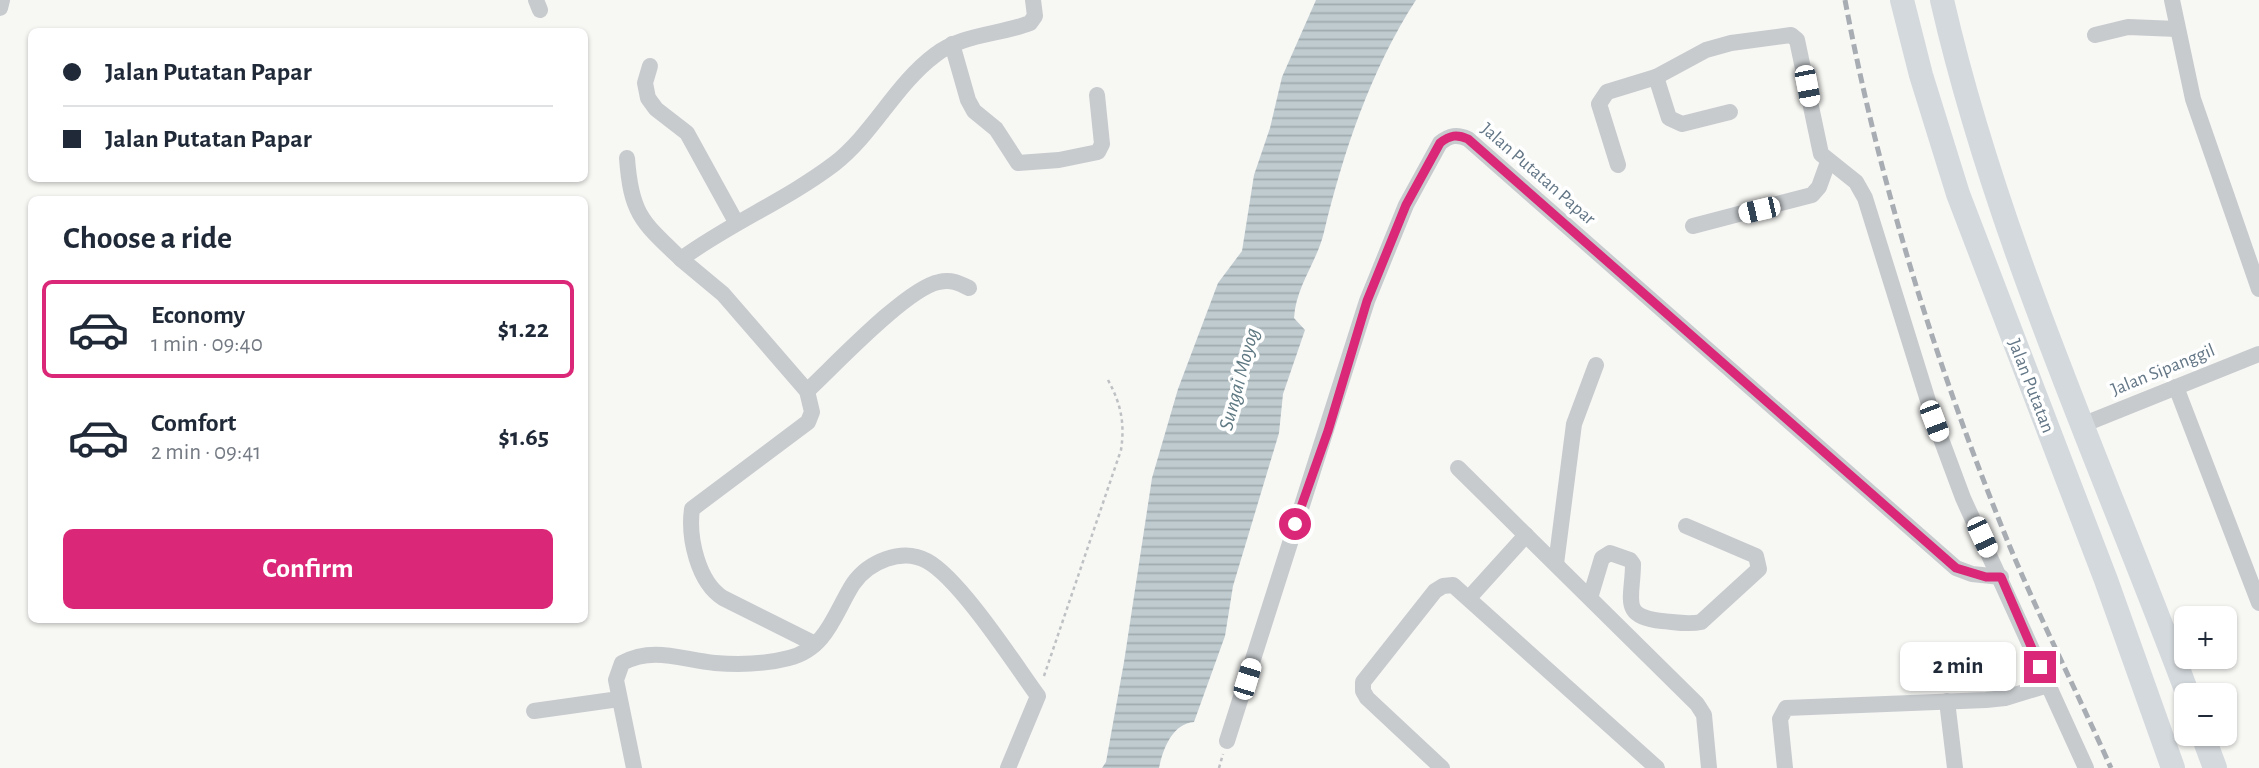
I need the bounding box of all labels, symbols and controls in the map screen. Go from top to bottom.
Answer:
text: Jalan Putatan Papar [105,59,312,85]
car [1793,63,1822,109]
street label: Jalan Putatan Papar [1477,119,1599,229]
text: Jalan Putatan Papar [105,126,312,152]
car [1737,195,1782,225]
text: Choose a ride [63,222,232,254]
icon: car [67,298,130,361]
text: Economy [151,302,245,328]
text: $1.22 [497,316,549,342]
water label: Sungai Moyog [1215,325,1263,433]
text: 1 min · 09:40 [151,333,263,356]
street label: Jalan Putatan [2004,336,2058,436]
street label: Jalan Sipanggil [2108,341,2218,399]
car [1917,398,1952,444]
icon: car [67,406,130,469]
text: Comfort [151,410,236,436]
text: $1.65 [498,424,549,450]
text: 2 min · 09:41 [151,441,261,464]
route start [1279,508,1311,540]
car [1964,514,2001,560]
button: Confirm [63,529,553,609]
map controls [2174,606,2237,746]
button: + [2174,606,2237,669]
callout: 2 min [1900,642,2016,692]
route end [2024,651,2056,683]
text: 2 min [1932,655,1984,678]
car [1231,656,1264,702]
button: − [2174,683,2237,746]

